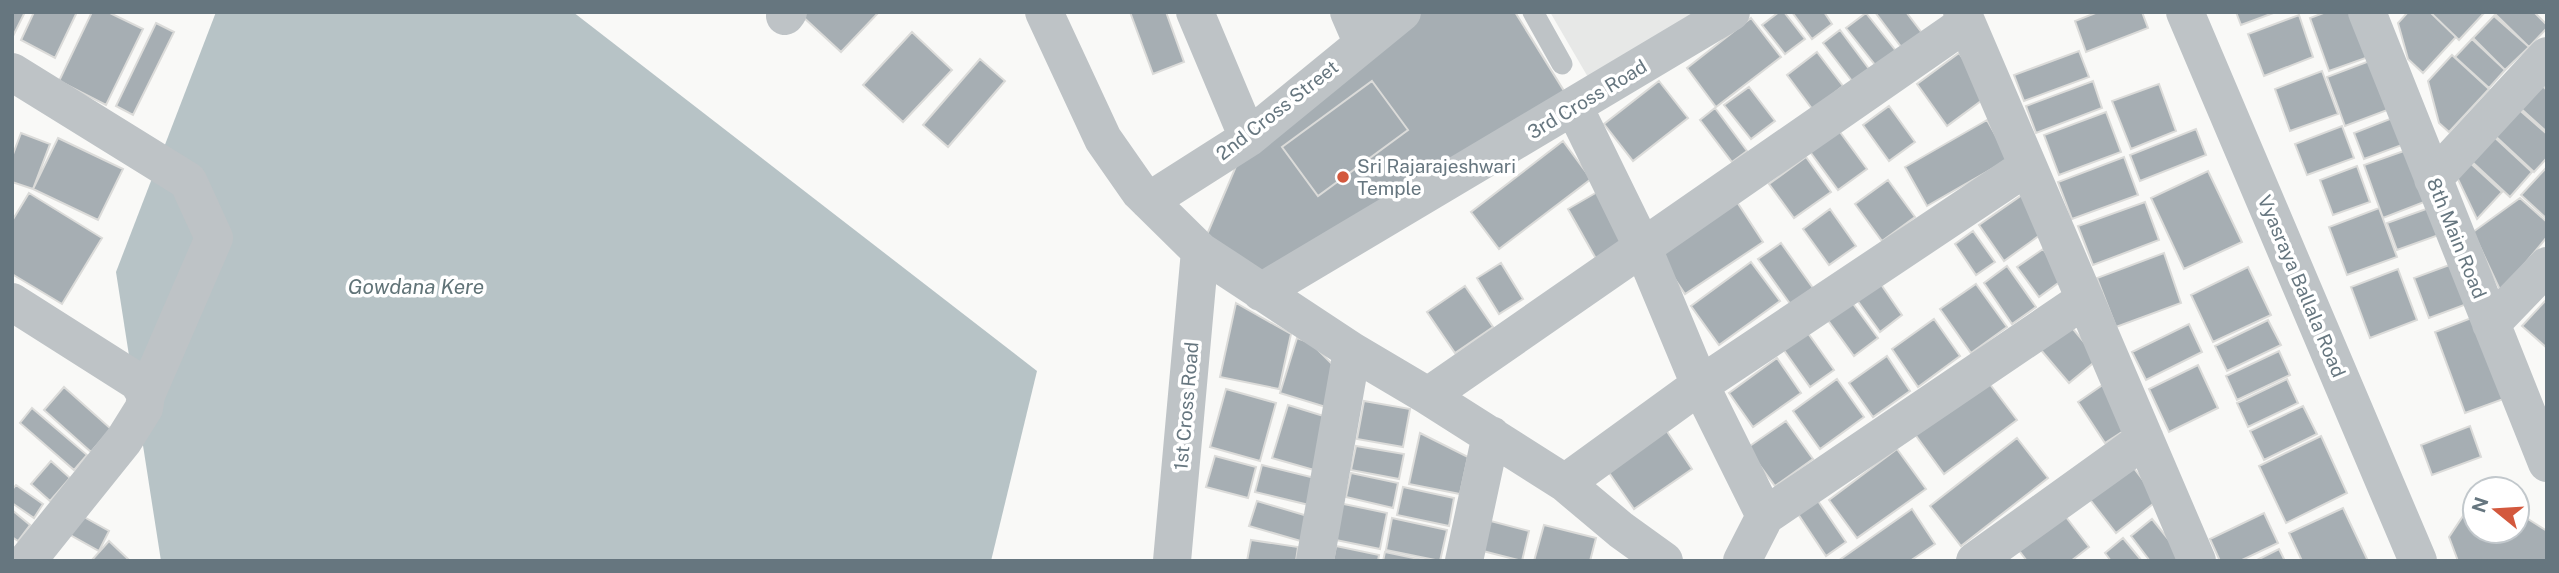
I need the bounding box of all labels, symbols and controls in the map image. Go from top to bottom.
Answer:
street label: 3rd Cross Road [1523,55,1651,143]
street label: 2nd Cross Street [1212,56,1342,164]
place label: Sri Rajarajeshwari Temple [1357,155,1516,199]
marker: Sri Rajarajeshwari Temple [1335,169,1351,185]
street label: 8th Main Road [2423,175,2491,301]
street label: Vyasraya Ballala Road [2254,192,2350,380]
water label: Gowdana Kere [348,274,484,299]
street label: 1st Cross Road [1169,341,1203,471]
north arrow [2461,475,2531,545]
text: N [2467,494,2493,515]

